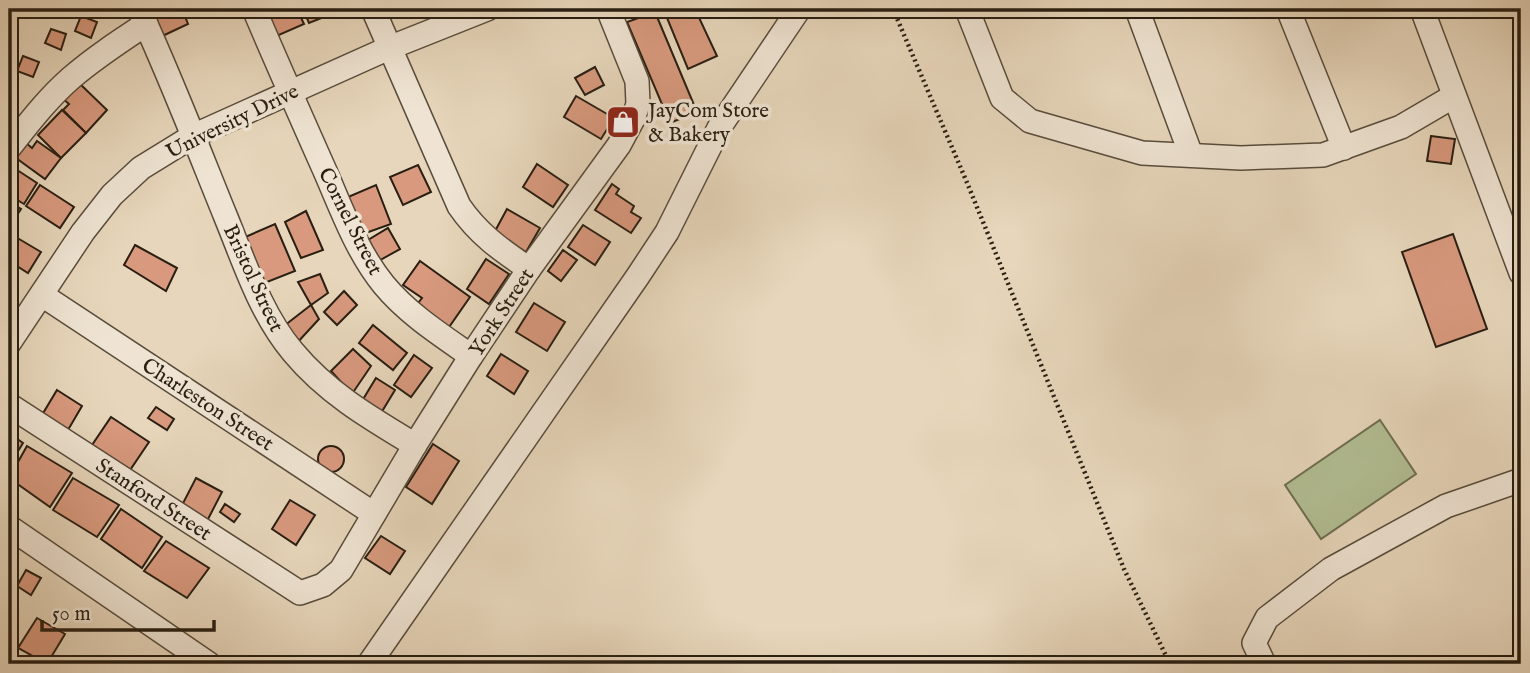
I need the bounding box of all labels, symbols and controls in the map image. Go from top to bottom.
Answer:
street label: University Drive [162,78,304,166]
place label: JayCom Store & Bakery [646,98,769,149]
shop icon: JayCom Store & Bakery [604,103,642,141]
street label: Cornel Street [311,163,388,280]
street label: Bristol Street [216,221,289,337]
street label: York Street [464,264,541,362]
street label: Charleston Street [136,353,278,458]
street label: Stanford Street [90,453,216,548]
scale bar [42,589,214,633]
text: 50 m [52,601,91,628]

